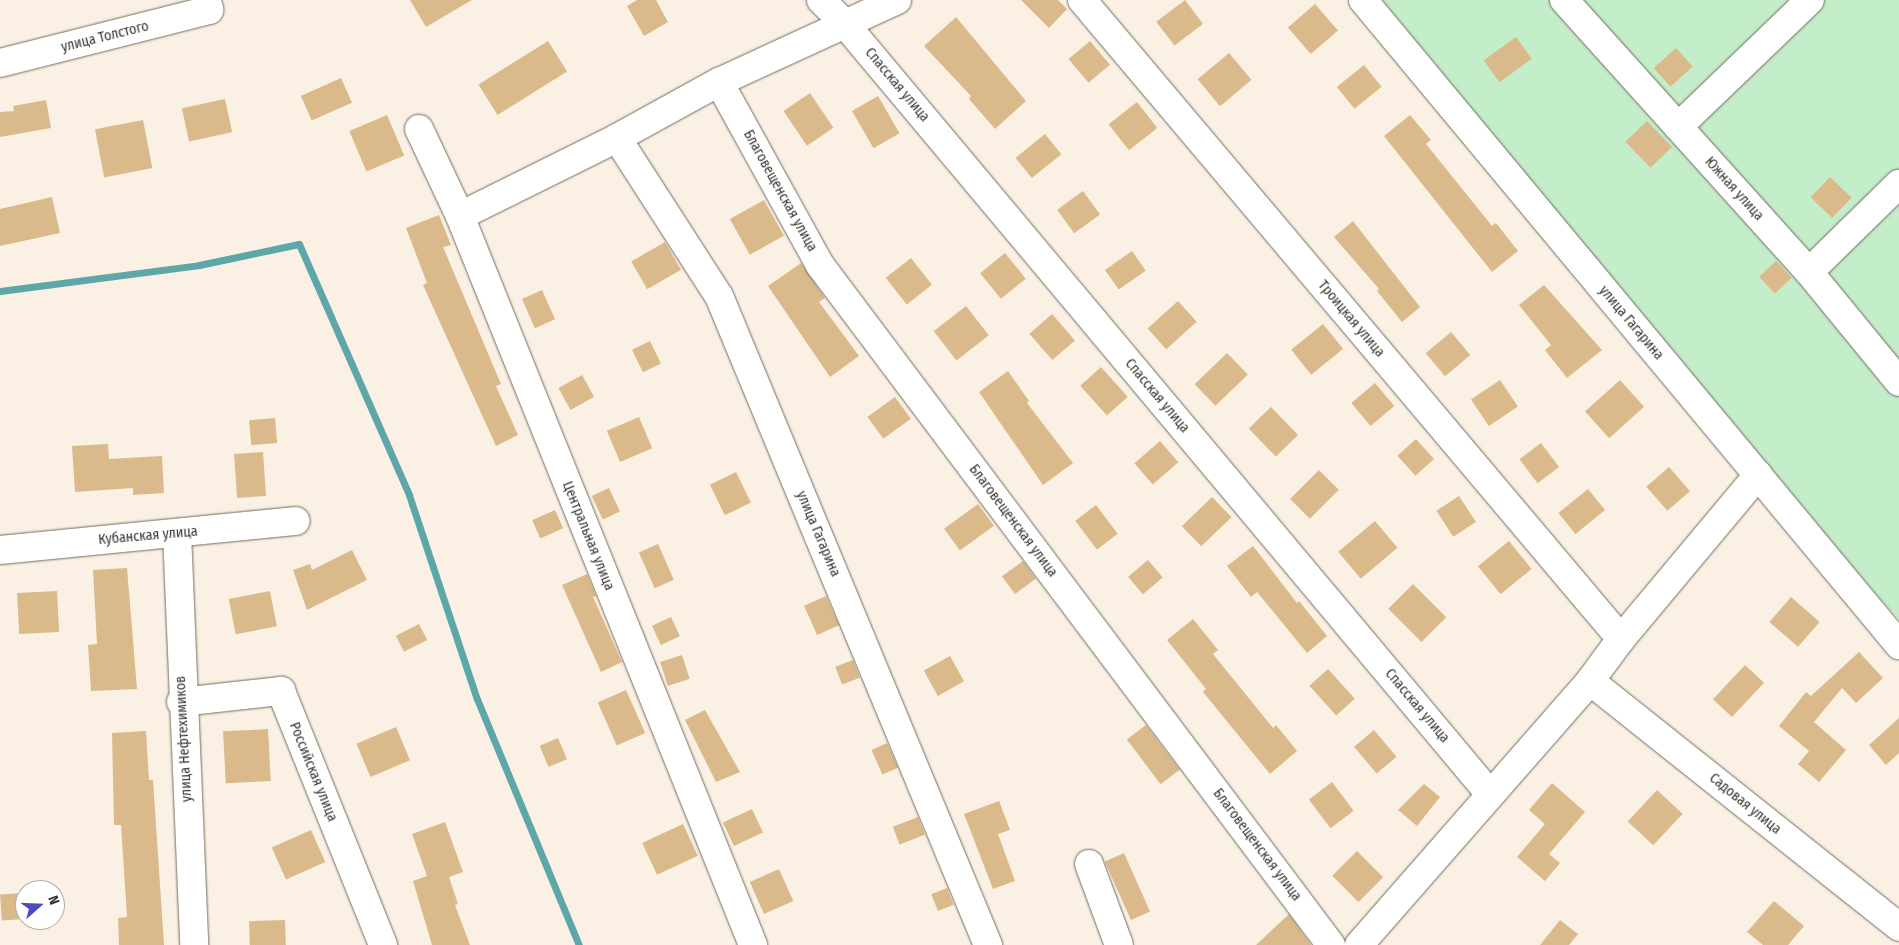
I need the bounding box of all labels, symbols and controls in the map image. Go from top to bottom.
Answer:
street label: улица Толстого [59,18,151,56]
street label: Спасская улица [861,45,933,125]
street label: Благовещенская улица [740,127,820,255]
street label: Южная улица [1701,154,1767,224]
street label: Троицкая улица [1314,277,1388,361]
street label: улица Гагарина [1595,283,1667,363]
street label: Спасская улица [1121,356,1193,436]
street label: Благовещенская улица [965,461,1061,581]
street label: Центральная улица [558,479,618,593]
street label: улица Гагарина [792,489,844,579]
street label: Кубанская улица [98,523,198,549]
street label: Спасская улица [1381,666,1453,746]
street label: улица Нефтехимиков [172,675,196,803]
street label: Российская улица [285,720,341,824]
street label: Садовая улица [1706,770,1784,838]
street label: Благовещенская улица [1209,785,1305,905]
north arrow [15,880,65,930]
text: N [44,893,63,907]

